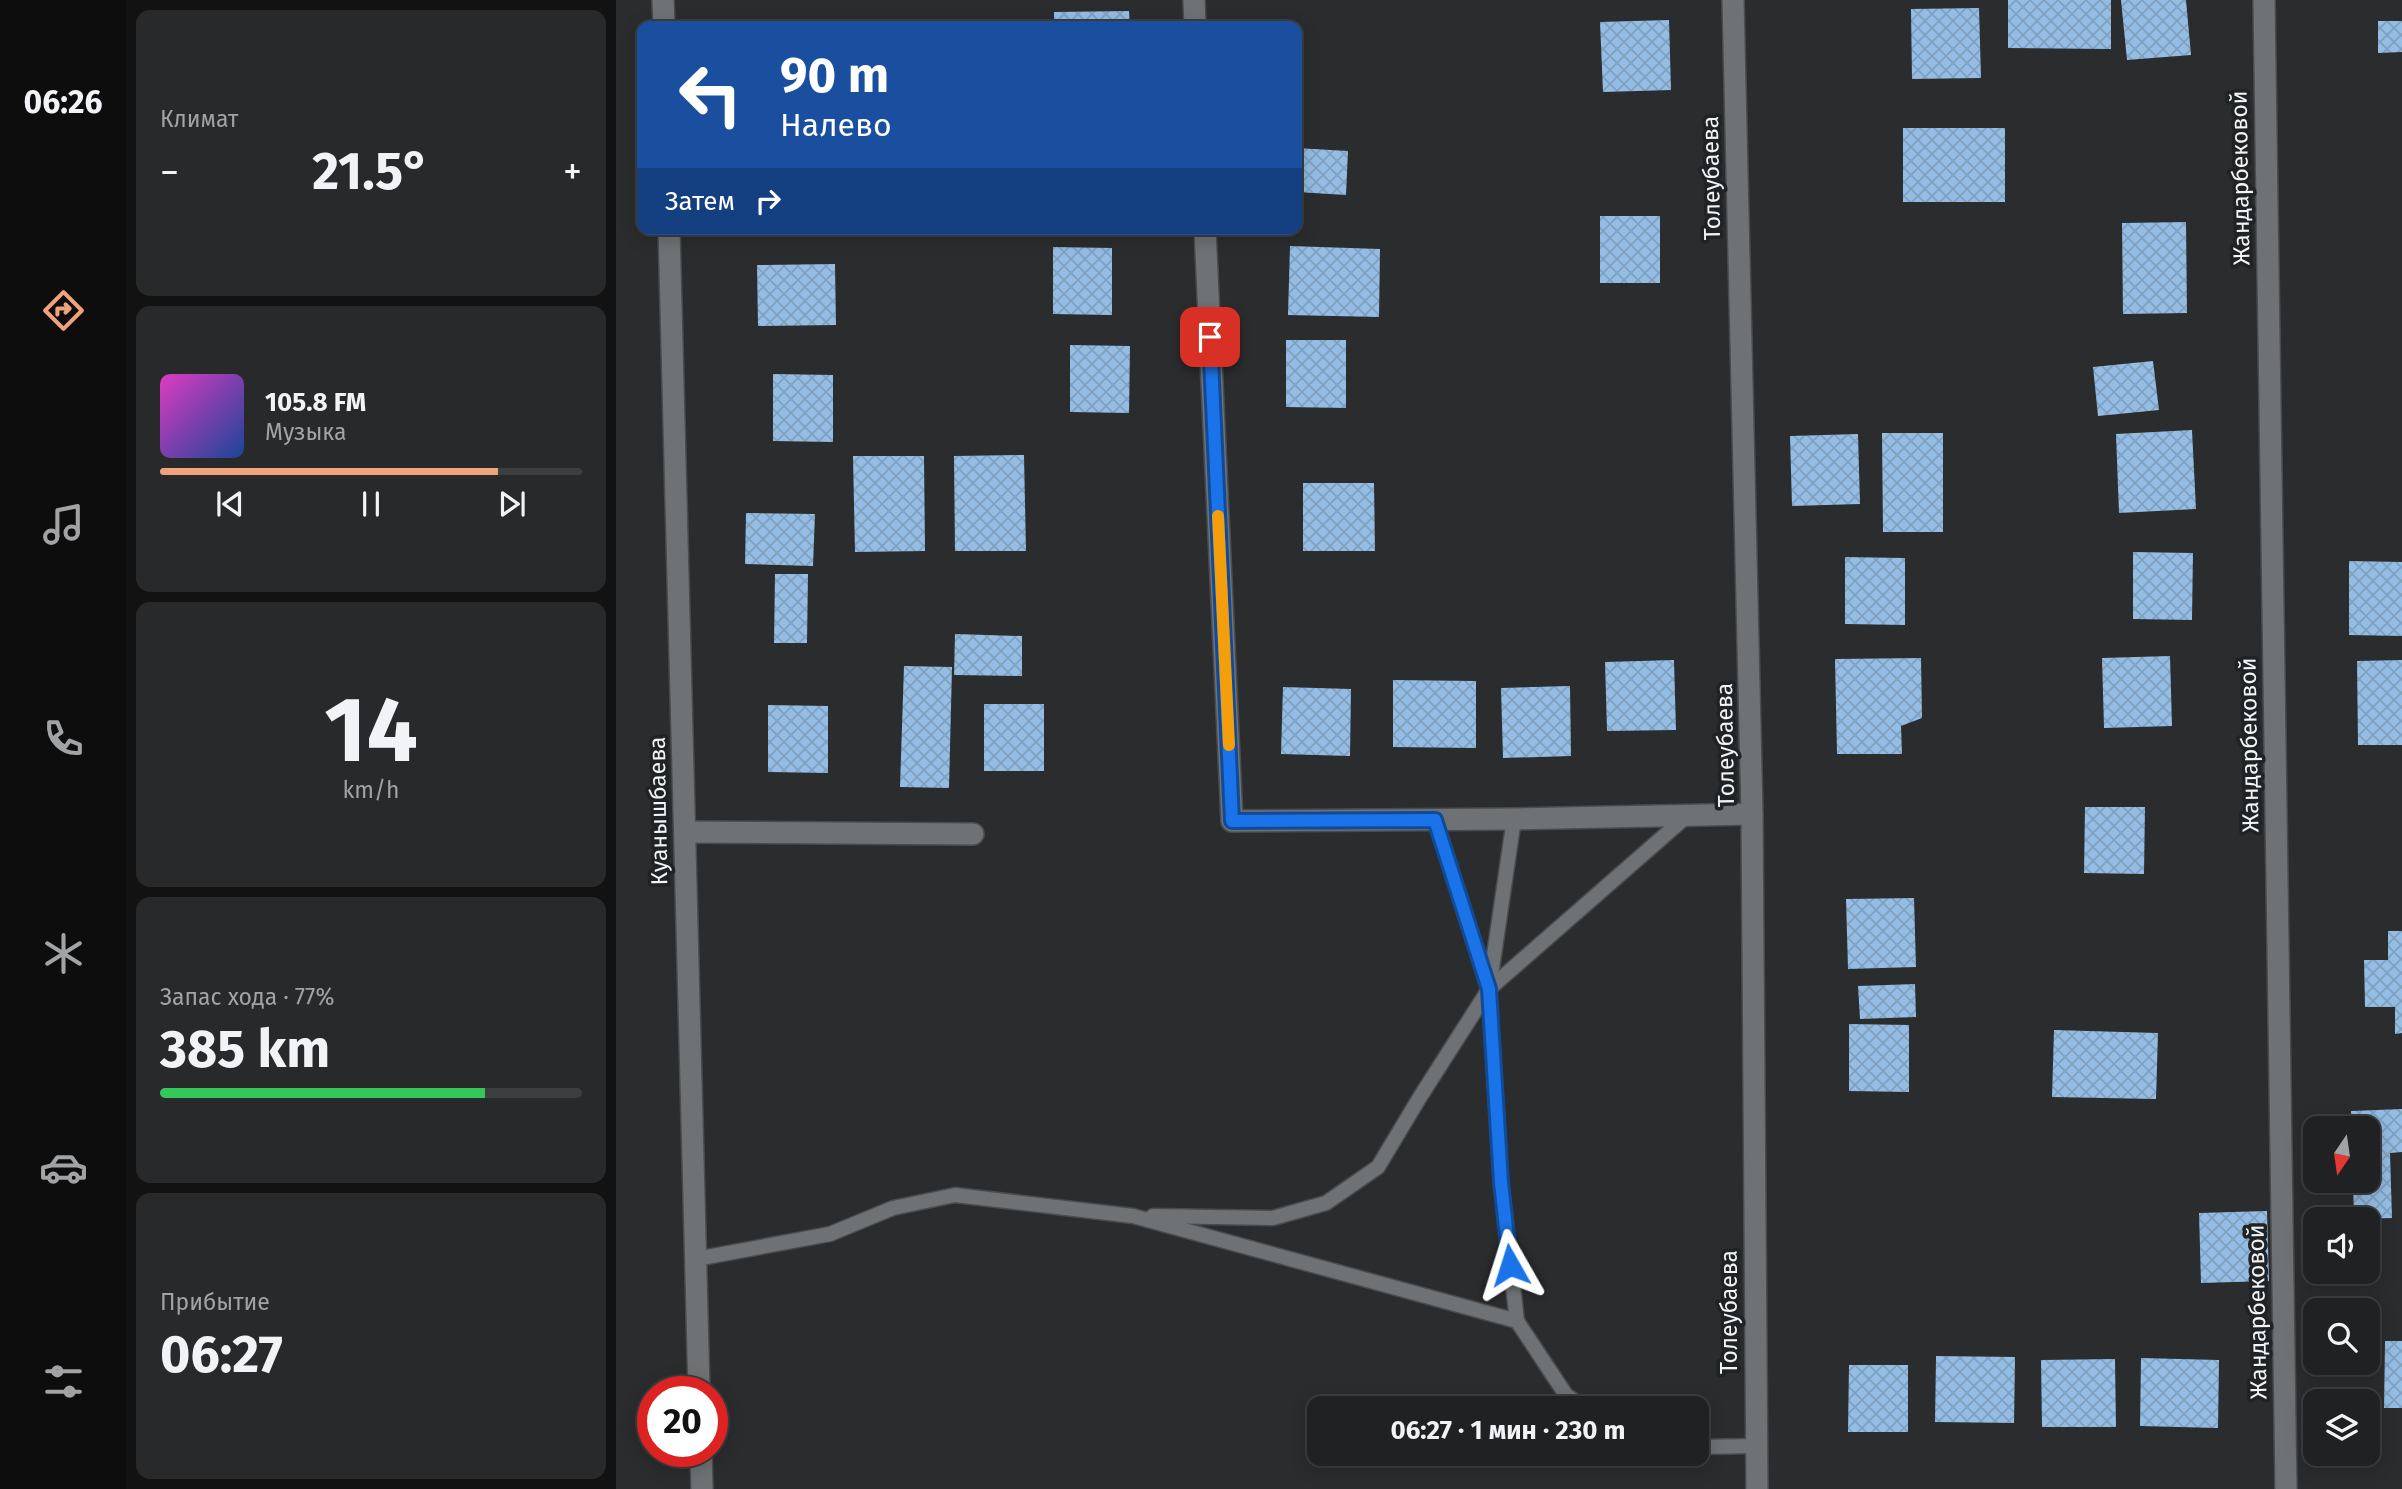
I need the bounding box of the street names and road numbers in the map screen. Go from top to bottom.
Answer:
street label: Жандарбековой [2224,90,2256,266]
street label: Толеубаева [1696,116,1726,240]
street label: Жандарбековой [2233,657,2265,833]
street label: Толеубаева [1710,683,1740,807]
street label: Куанышбаева [643,736,673,886]
street label: Жандарбековой [2241,1224,2273,1400]
street label: Толеубаева [1715,1250,1743,1374]

